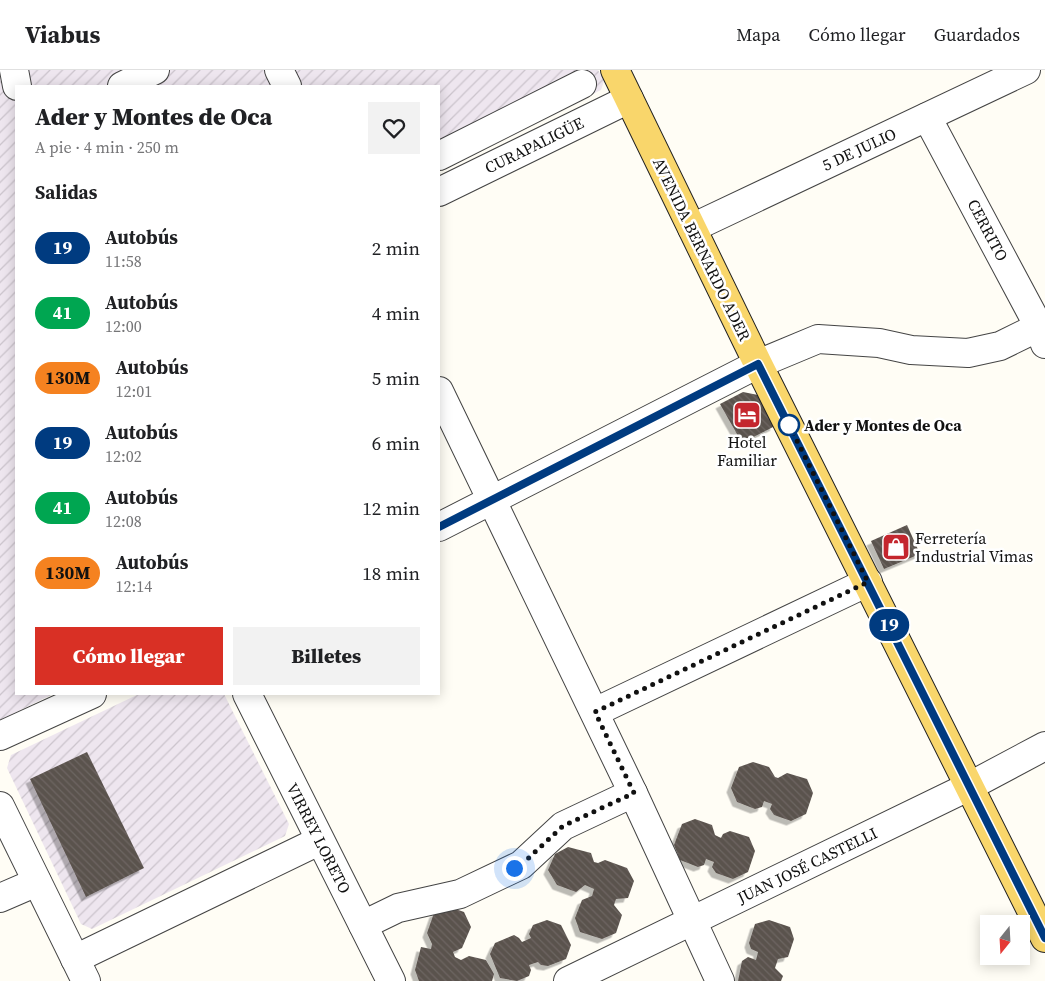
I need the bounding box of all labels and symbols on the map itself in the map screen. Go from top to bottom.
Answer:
street label: CURAPALIGÜE [481,111,587,178]
street label: 5 DE JULIO [818,122,900,176]
street label: AVENIDA BERNARDO ADER [648,154,756,345]
street label: CERRITO [962,195,1014,265]
hotel icon: Hotel Familiar [732,400,762,430]
marker: Ader y Montes de Oca [778,414,800,436]
place label: Ader y Montes de Oca [804,414,962,436]
place label: Hotel Familiar [717,431,777,471]
place label: Ferretería Industrial Vimas [915,527,1033,567]
shop icon: Ferretería Industrial Vimas [881,532,911,562]
line badge: 19 [866,609,912,641]
street label: VIRREY LORETO [282,779,356,897]
street label: JUAN JOSÉ CASTELLI [732,821,881,909]
your location [502,856,527,881]
north arrow [980,915,1030,965]

